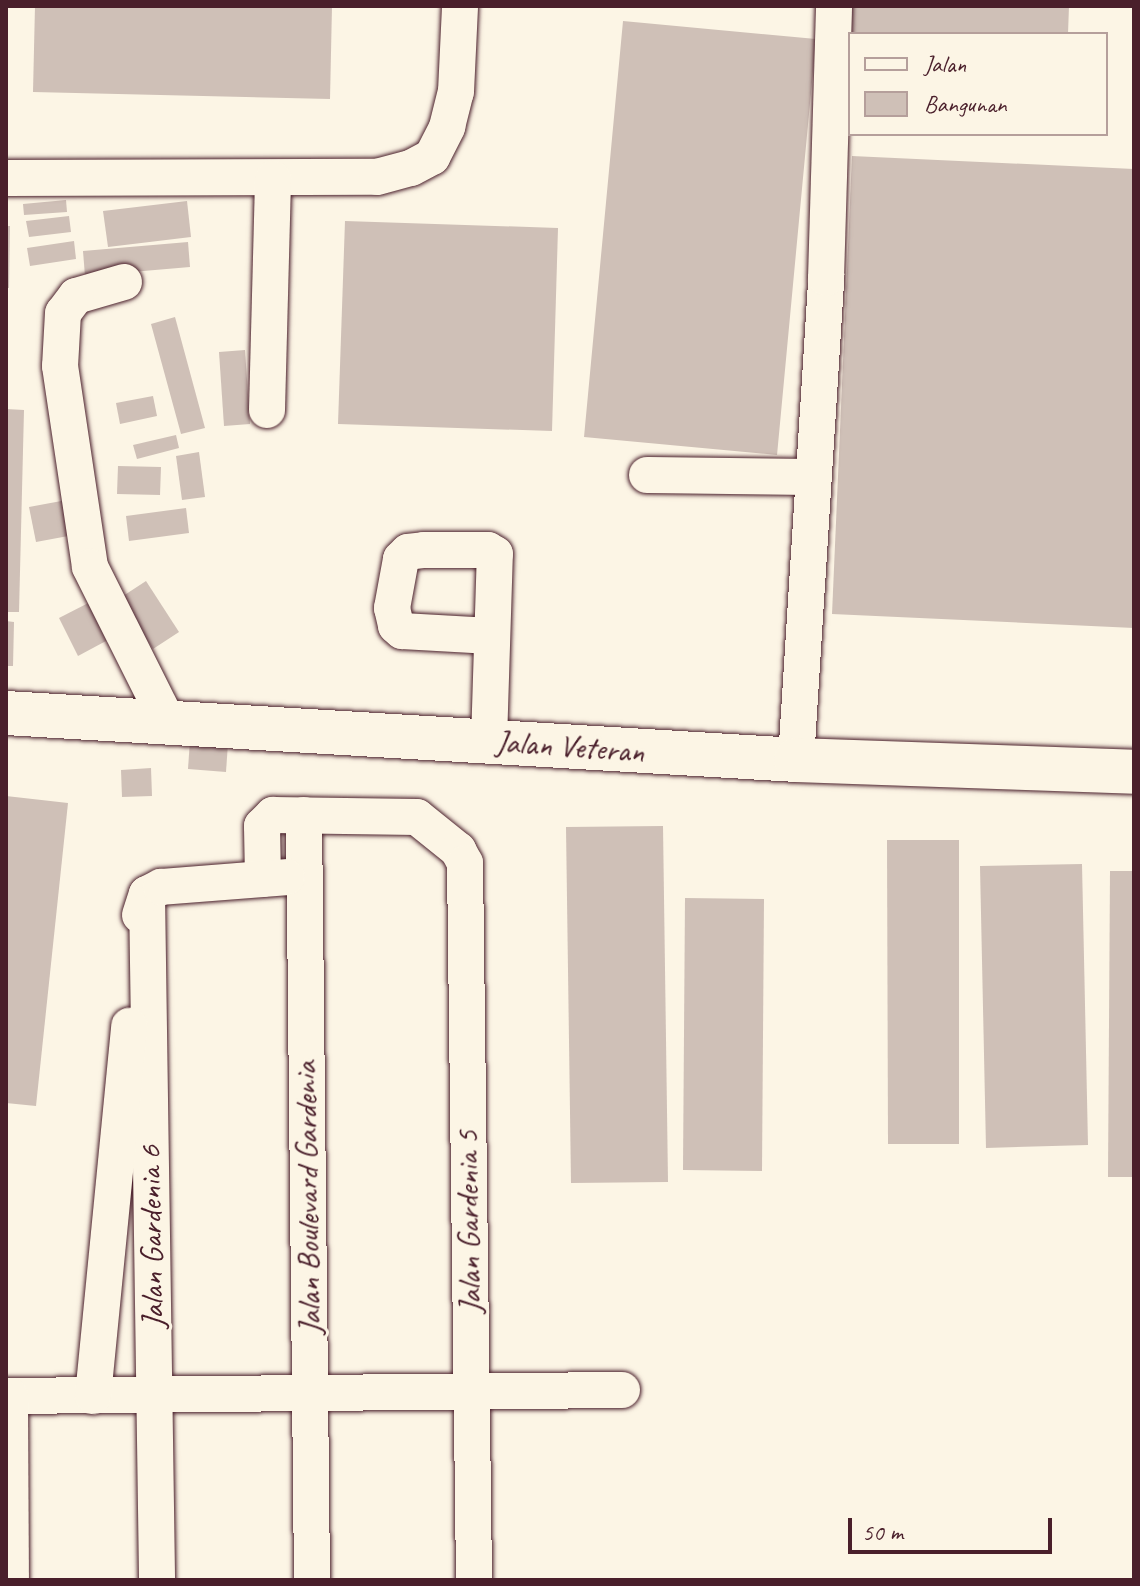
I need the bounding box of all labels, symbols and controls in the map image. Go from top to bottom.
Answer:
legend [848,32,1108,136]
text: Jalan [924,49,966,79]
text: Bangunan [924,89,1007,119]
street label: Jalan Veteran [494,723,646,771]
street label: Jalan Boulevard Gardenia [286,1061,330,1335]
street label: Jalan Gardenia 5 [448,1129,490,1315]
street label: Jalan Gardenia 6 [131,1144,173,1330]
scale bar [852,1502,1056,1552]
text: 50 m [862,1517,903,1547]

